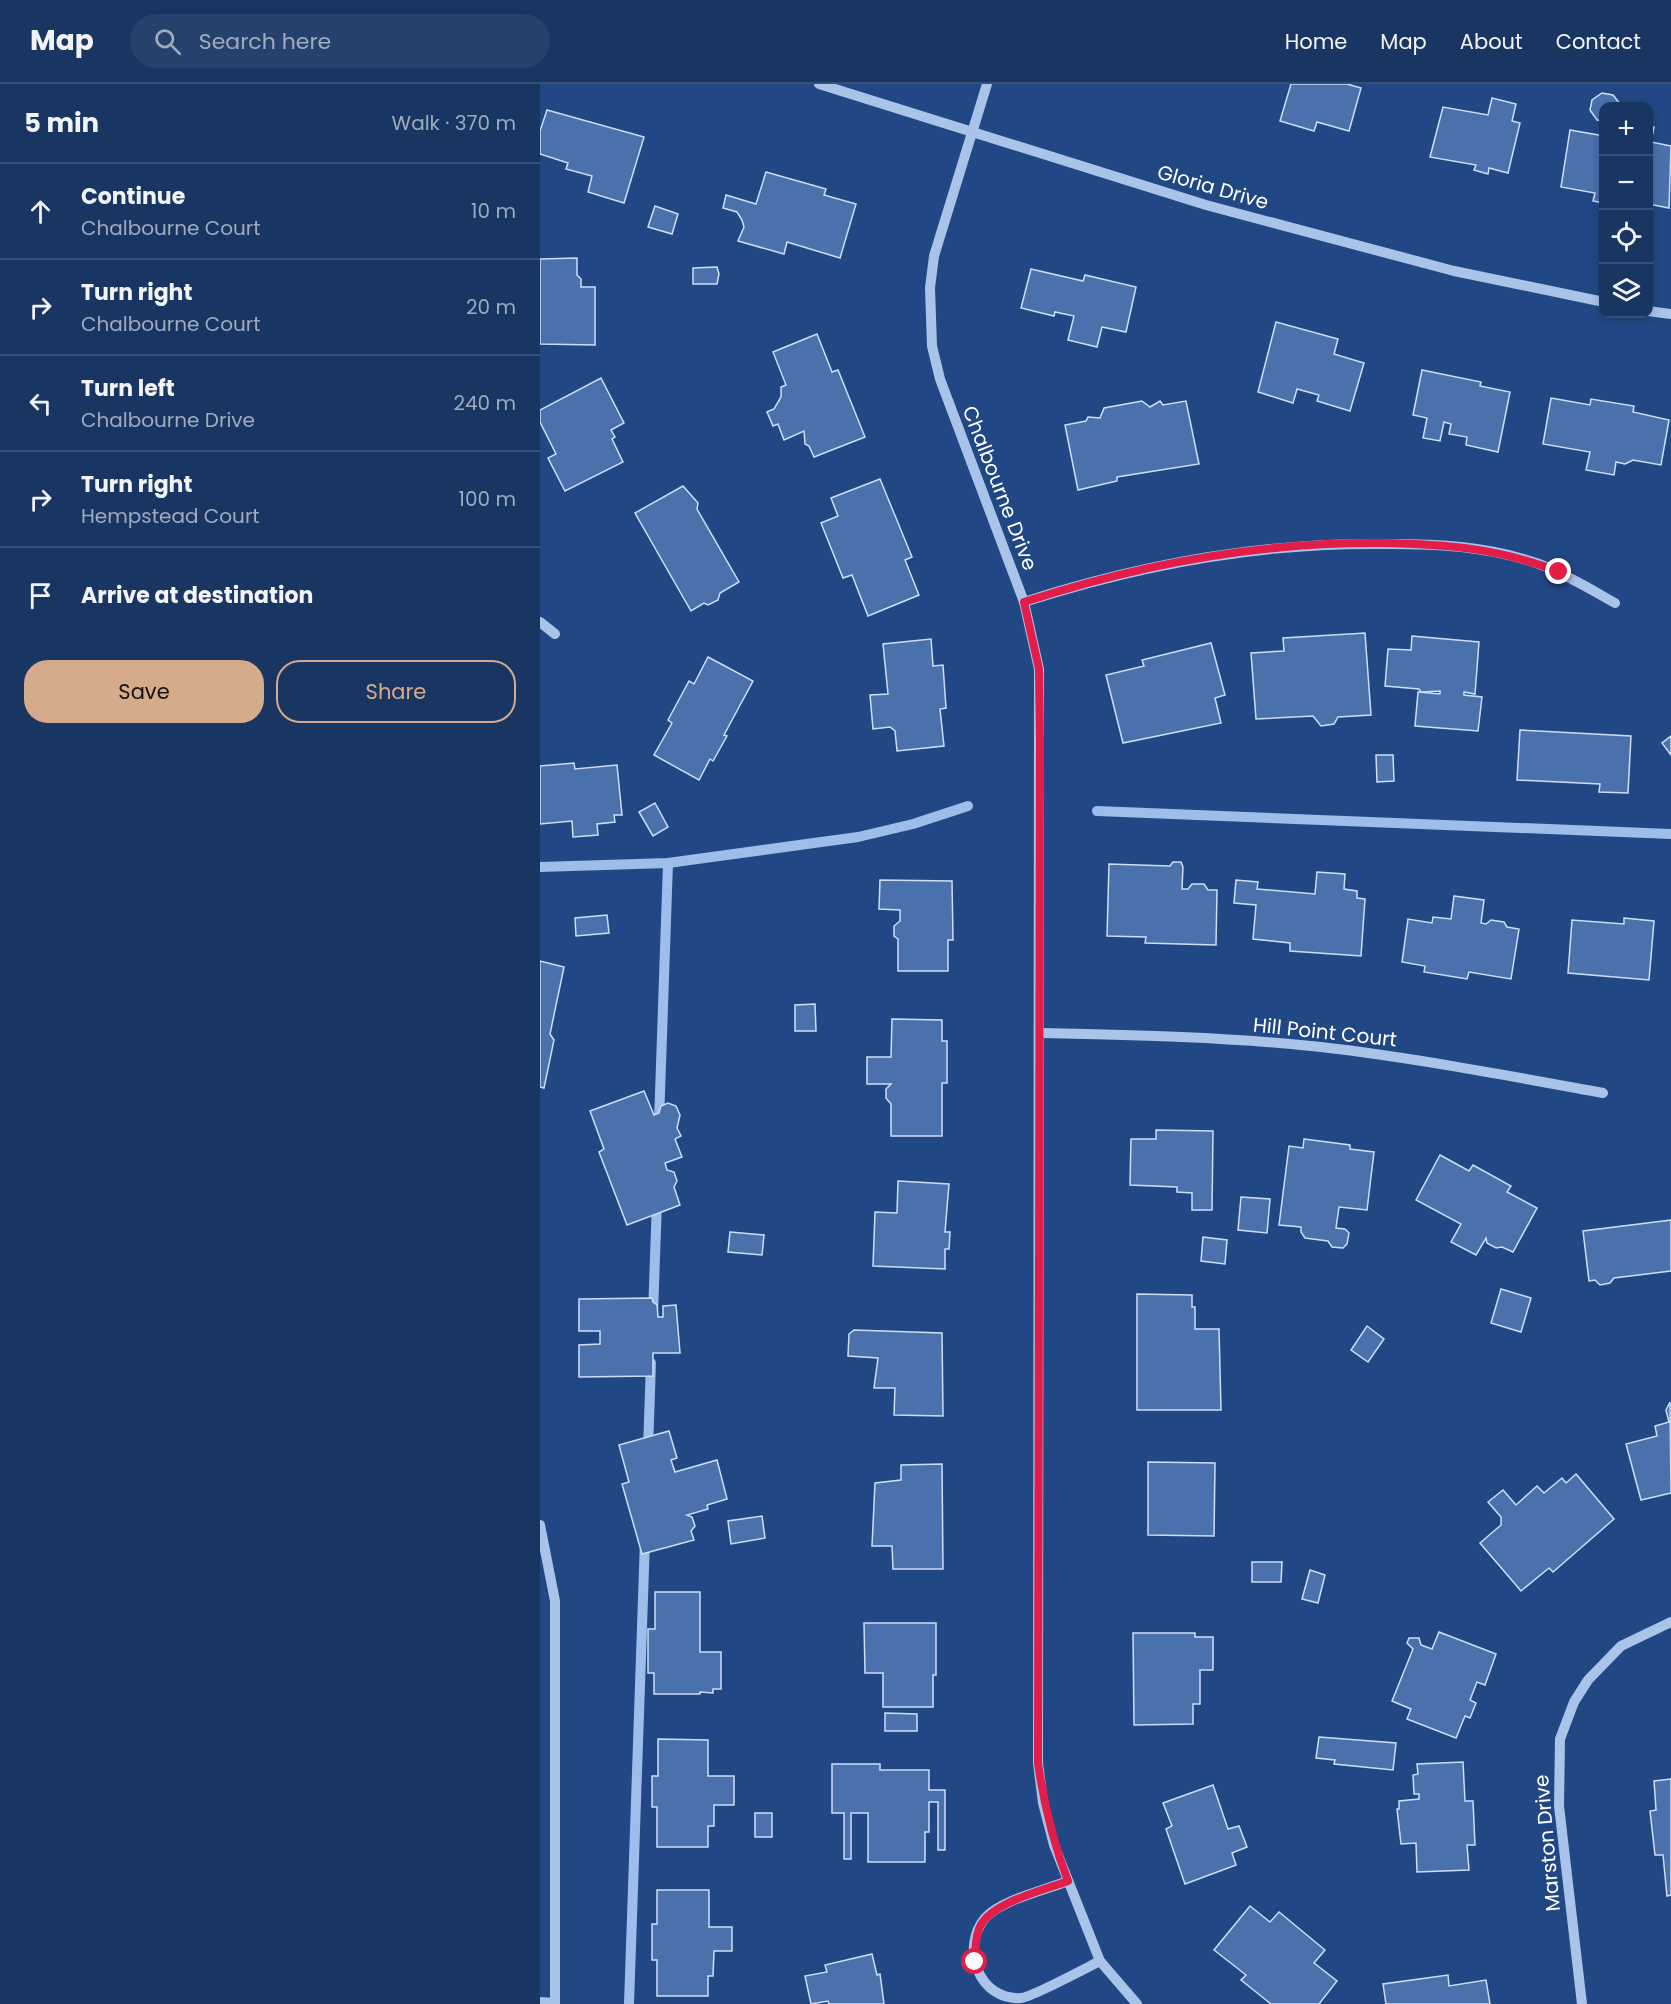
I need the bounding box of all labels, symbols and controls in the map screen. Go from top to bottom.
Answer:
search box [130,14,550,68]
text: Map [30,21,94,60]
icon: search [151,25,184,58]
text: Search here [199,26,331,57]
text: Home [1285,27,1347,56]
text: Map [1380,27,1427,56]
text: About [1460,27,1523,56]
text: Contact [1556,27,1641,56]
map controls [1599,102,1653,318]
button: + [1599,102,1653,156]
text: 5 min [24,105,99,141]
text: Walk · 370 m [392,109,516,137]
button: − [1599,156,1653,210]
street label: Gloria Drive [1154,158,1272,216]
text: Continue [81,181,185,212]
icon: ahead [24,195,57,228]
text: 10 m [471,197,516,225]
button: locate [1599,210,1653,264]
text: Chalbourne Court [81,214,261,242]
button: layers [1599,264,1653,318]
text: Turn right [81,277,192,308]
icon: right [24,291,57,324]
text: 20 m [466,293,516,321]
text: Chalbourne Court [81,310,261,338]
text: Turn left [81,373,175,404]
icon: left [24,387,57,420]
text: 240 m [453,389,516,417]
street label: Chalbourne Drive [956,402,1044,574]
text: Chalbourne Drive [81,406,255,434]
text: Turn right [81,469,192,500]
icon: right [24,483,57,516]
text: 100 m [459,485,516,513]
text: Hempstead Court [81,502,260,530]
route end [1545,558,1571,584]
icon: arrive [24,579,57,612]
text: Arrive at destination [81,580,313,611]
button: Save [24,660,264,723]
button: Share [276,660,516,723]
street label: Hill Point Court [1252,1011,1398,1053]
street label: Marston Drive [1527,1774,1567,1912]
route start [961,1948,987,1974]

